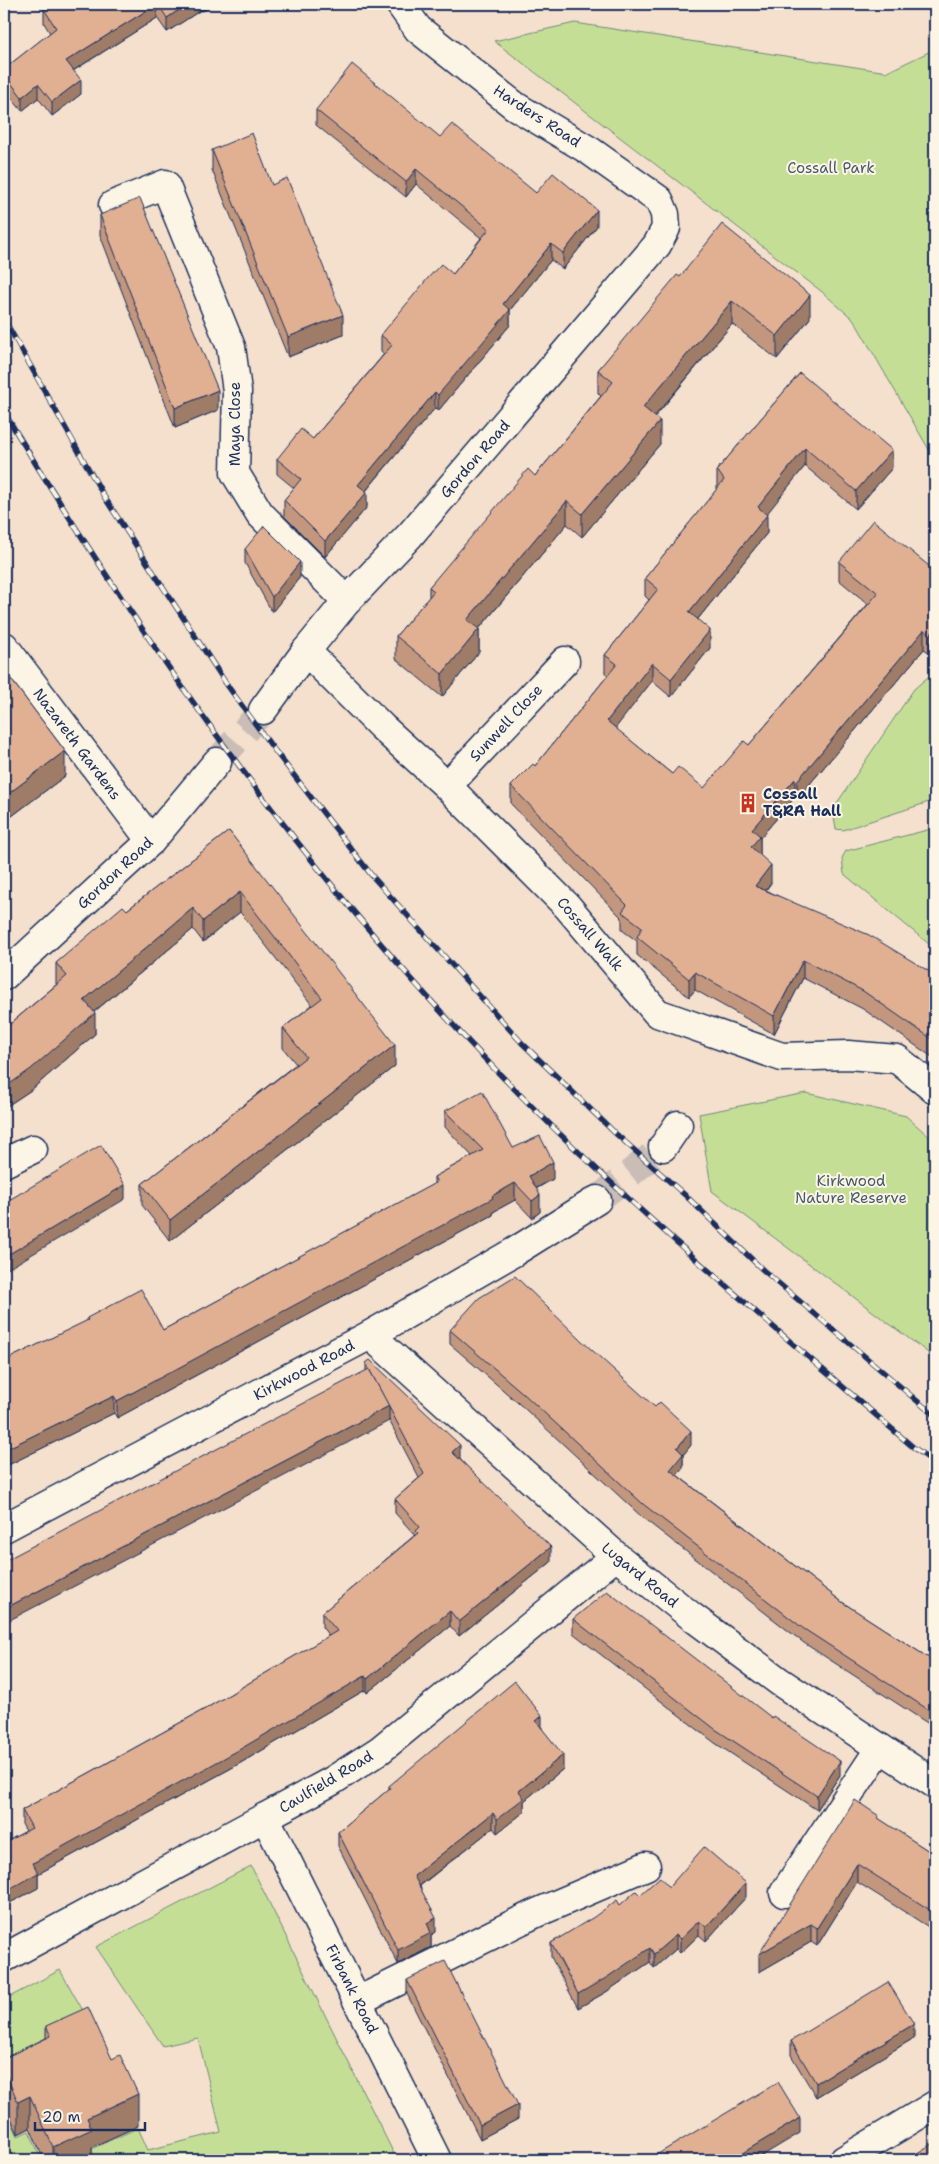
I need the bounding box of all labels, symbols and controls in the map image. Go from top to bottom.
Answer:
street label: Harders Road [489,80,585,152]
park label: Cossall Park [787,158,875,178]
street label: Maya Close [225,382,245,466]
street label: Gordon Road [436,415,515,502]
street label: Sunwell Close [465,680,547,766]
street label: Nazareth Gardens [28,684,126,804]
place label: Cossall T&RA Hall [763,784,841,821]
building icon: Cossall T&RA Hall [737,792,759,814]
street label: Gordon Road [73,832,158,913]
street label: Cossall Walk [552,893,628,975]
park label: Kirkwood Nature Reserve [795,1171,907,1208]
street label: Kirkwood Road [250,1335,358,1405]
street label: Lugard Road [597,1538,683,1612]
street label: Caulfield Road [275,1746,377,1818]
street label: Firbank Road [321,1941,383,2037]
scale bar [35,2099,145,2131]
text: 20 m [42,2107,81,2127]

